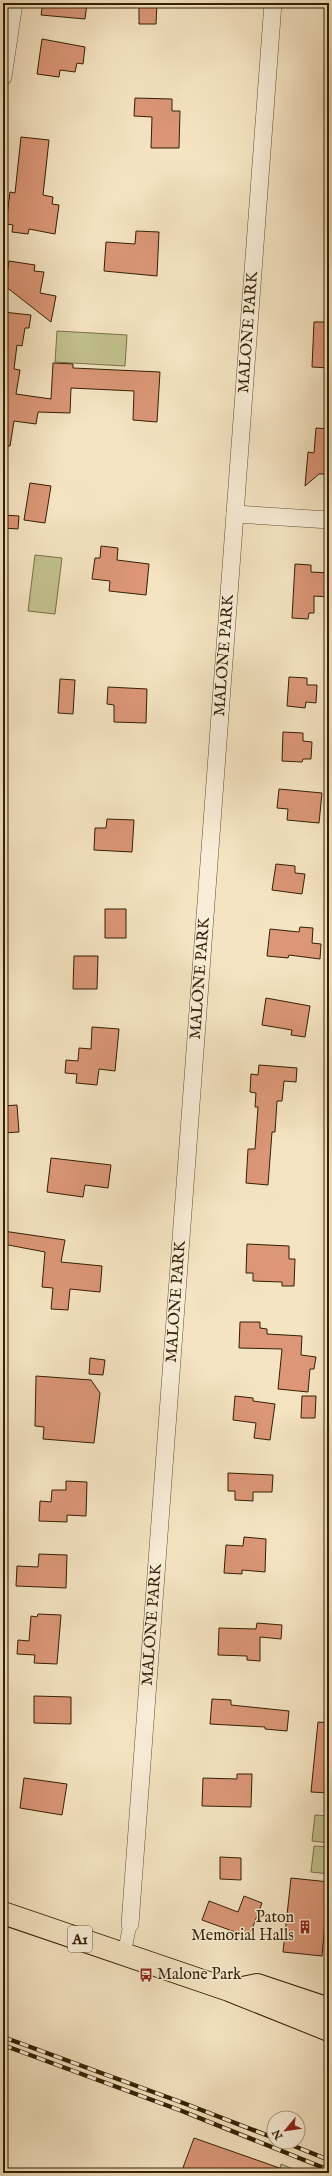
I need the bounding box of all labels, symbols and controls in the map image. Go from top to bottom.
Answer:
street label: MALONE PARK [234,270,263,394]
street label: MALONE PARK [210,593,239,717]
street label: MALONE PARK [186,917,215,1040]
street label: MALONE PARK [162,1240,191,1363]
street label: MALONE PARK [138,1563,167,1686]
place label: Paton Memorial Halls [191,1908,294,1946]
building icon: Paton Memorial Halls [297,1919,313,1935]
road number: A1 [68,1926,92,1952]
place label: Malone Park [157,1965,242,1985]
bus stop icon: Malone Park [138,1967,154,1983]
north arrow [266,2110,306,2150]
text: N [269,2126,287,2143]

